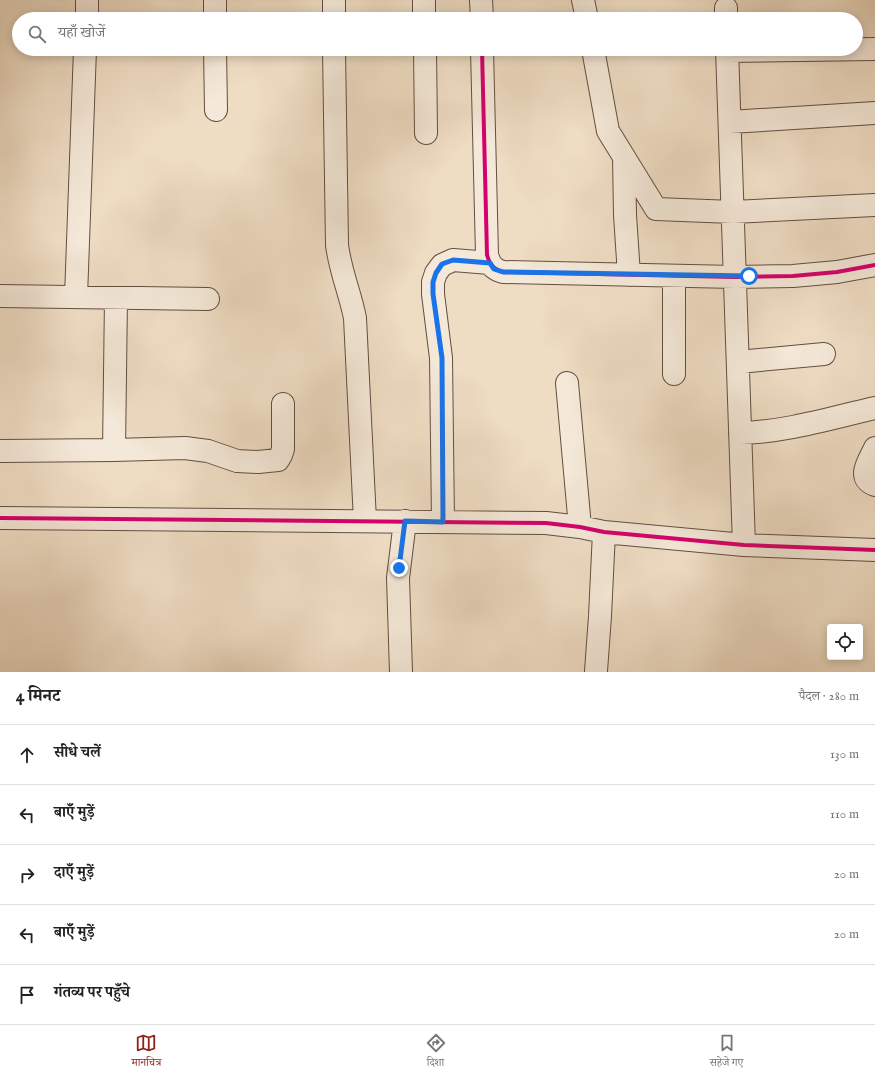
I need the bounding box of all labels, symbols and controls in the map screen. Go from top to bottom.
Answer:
search box [12,12,863,56]
icon: search [26,23,48,45]
text: यहाँ खोजें [58,23,105,42]
route start [740,267,758,285]
route end [390,559,408,577]
map controls [827,624,863,660]
button: locate [827,624,863,660]
text: 4 मिनट [16,686,60,707]
text: पैदल · 280 m [799,688,859,705]
text: सीधे चलें [54,743,101,762]
icon: ahead [16,744,38,766]
text: 130 m [830,746,859,763]
text: बाएँ मुड़ें [54,803,94,822]
icon: left [16,804,38,826]
text: 110 m [830,806,859,823]
text: दाएँ मुड़ें [54,863,94,882]
icon: right [16,864,38,886]
text: 20 m [834,866,859,883]
text: बाएँ मुड़ें [54,923,94,942]
icon: left [16,924,38,946]
text: 20 m [834,926,859,943]
text: गंतव्य पर पहुँचे [54,983,130,1002]
icon: arrive [16,984,38,1006]
tab: मानचित्र [132,1032,161,1073]
tab: दिशा [425,1032,447,1073]
tab: सहेजे गए [710,1032,743,1073]

